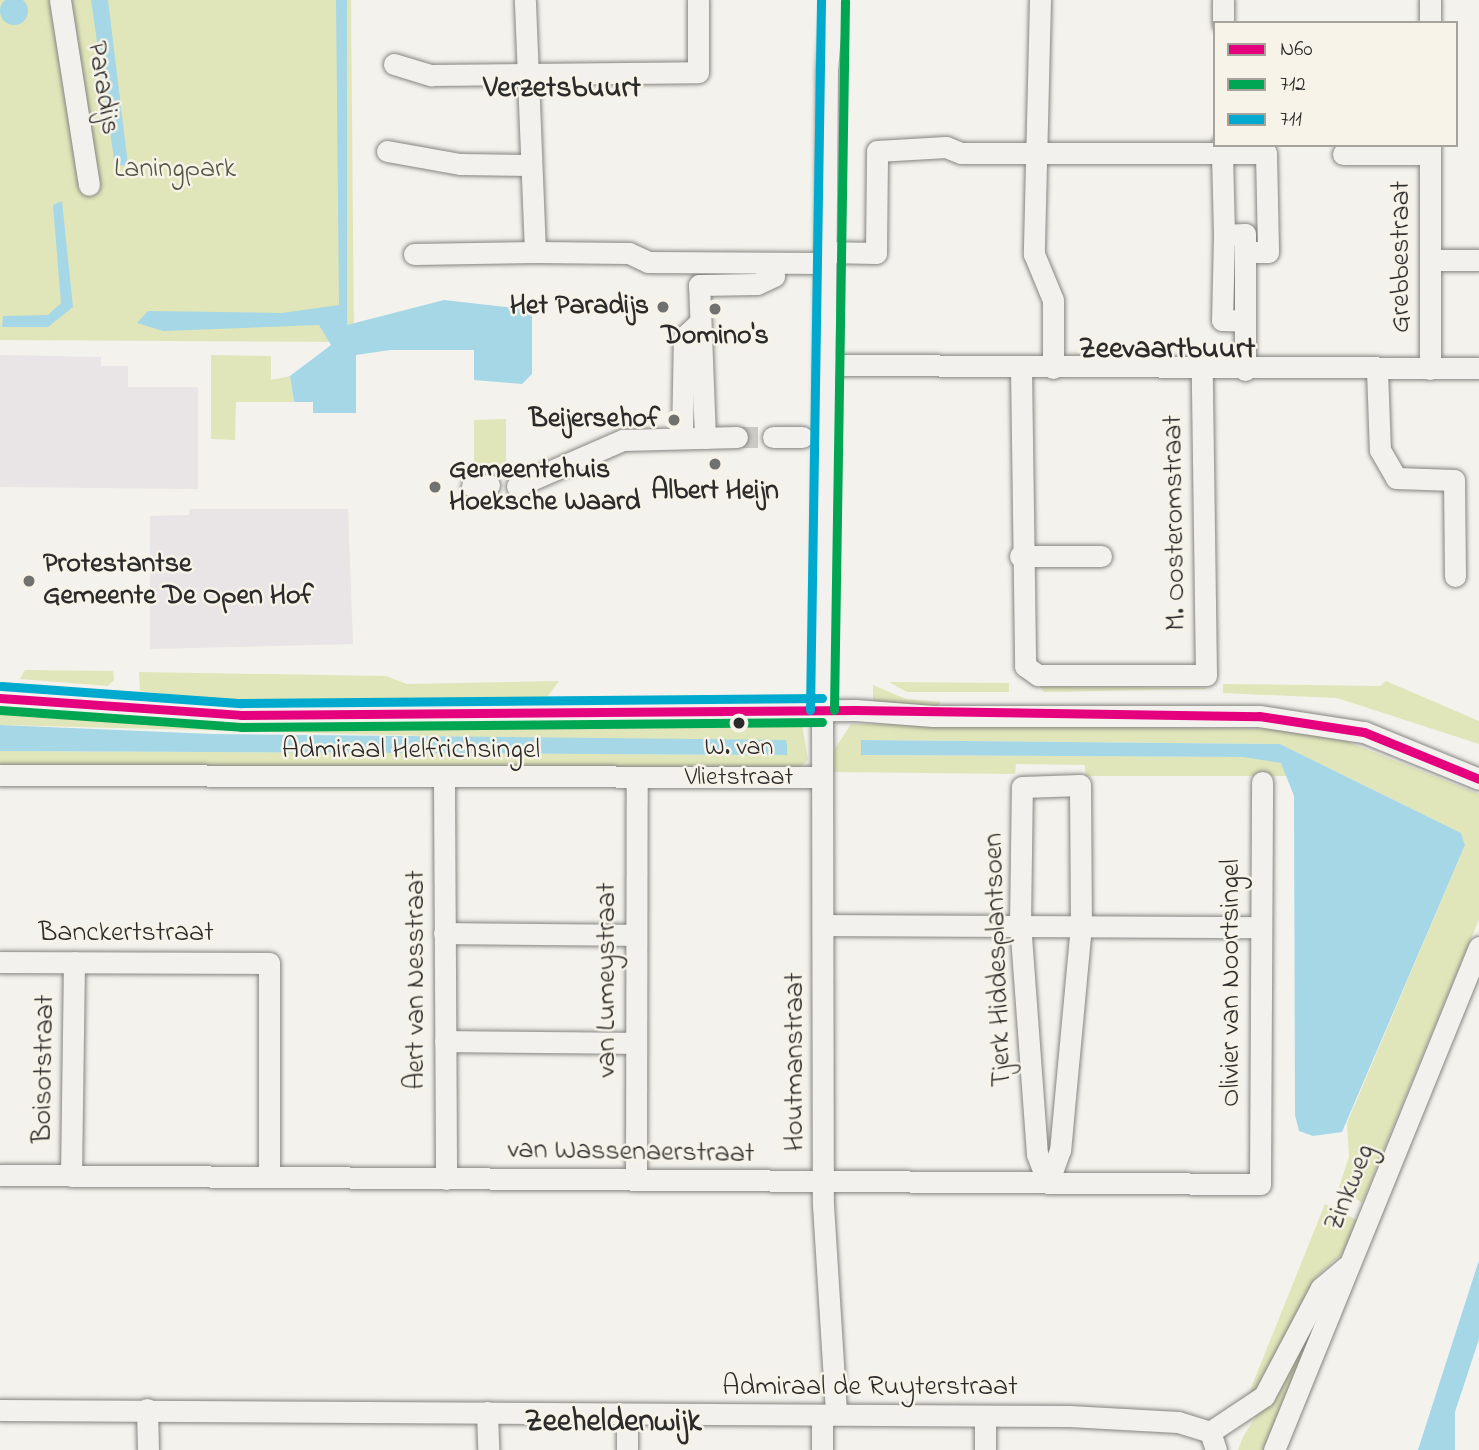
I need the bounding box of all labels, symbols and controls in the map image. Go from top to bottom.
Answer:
legend [1213,21,1458,147]
text: N60 [1280,35,1313,65]
street label: Paradijs [78,39,126,137]
text: 712 [1280,70,1306,100]
district label: Verzetsbuurt [483,71,641,107]
text: 711 [1280,105,1302,135]
park label: Laningpark [114,153,236,187]
street label: Grebbestraat [1385,181,1419,333]
place label: Het Paradijs [510,290,649,324]
marker: Het Paradijs [655,299,671,315]
marker: Domino's [707,301,723,317]
place label: Domino's [661,320,769,354]
district label: Zeevaartbuurt [1079,332,1255,368]
place label: Beijersehof [529,403,660,437]
marker: Beijersehof [666,412,682,428]
street label: M. Oosteromstraat [1157,415,1195,631]
place label: Gemeentehuis Hoeksche Waard [449,454,641,520]
marker: Albert Heijn [707,456,723,472]
place label: Albert Heijn [651,475,779,509]
marker: Gemeentehuis Hoeksche Waard [427,479,443,495]
place label: Protestantse Gemeente De Open Hof [43,548,314,614]
marker: Protestantse Gemeente De Open Hof [21,573,37,589]
marker: W. van Vlietstraat [732,716,746,730]
place label: W. van Vlietstraat [685,733,793,794]
street label: Admiraal Helfrichsingel [282,734,540,768]
street label: Tjerk Hiddesplantsoen [978,832,1020,1088]
street label: Olivier van Noortsingel [1215,859,1249,1107]
street label: Aert van Nesstraat [400,870,434,1090]
street label: van Lumeystraat [591,883,625,1077]
street label: Banckertstraat [38,917,214,951]
street label: Houtmanstraat [779,973,813,1151]
street label: Boisotstraat [27,994,63,1144]
street label: van Wassenaerstraat [507,1134,755,1172]
street label: Zinkweg [1318,1140,1384,1236]
street label: Admiraal de Ruyterstraat [722,1371,1018,1405]
district label: Zeeheldenwijk [524,1404,702,1442]

